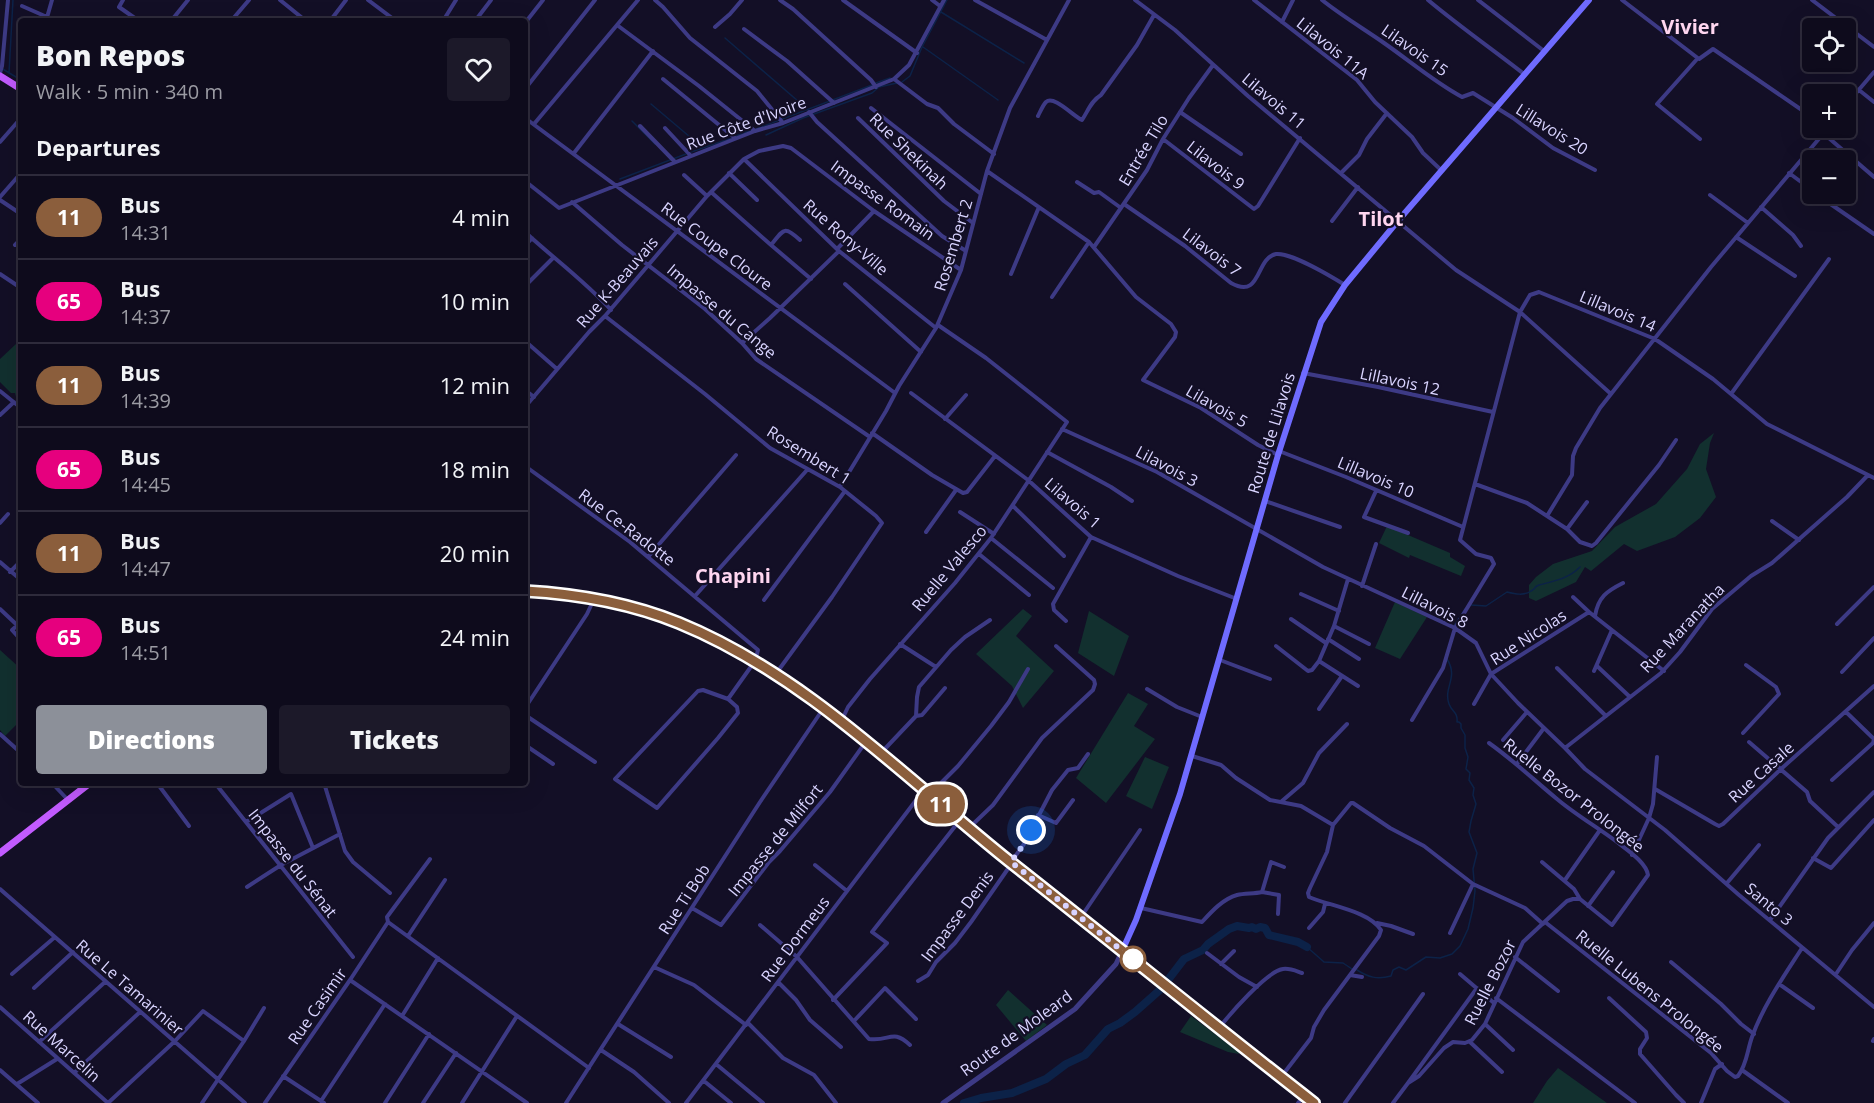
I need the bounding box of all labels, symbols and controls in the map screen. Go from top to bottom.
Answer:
street label: Lilavois 11A [1292,12,1374,85]
district label: Vivier [1661,13,1719,40]
map controls [1802,18,1856,204]
button: locate [1802,18,1856,72]
street label: Lilavois 15 [1377,19,1453,81]
text: Bon Repos [36,36,185,74]
button: heart [447,38,510,101]
street label: Lilavois 11 [1237,68,1311,134]
text: Walk · 5 min · 340 m [36,78,223,105]
button: + [1802,84,1856,138]
street label: Rue Côte d'Ivoire [683,91,809,155]
street label: Lillavois 20 [1512,98,1592,160]
street label: Rue Shekinah [865,108,953,194]
street label: Entrée Tilo [1113,110,1173,190]
text: Departures [36,132,160,162]
street label: Lilavois 9 [1182,135,1250,195]
button: − [1802,150,1856,204]
street label: Impasse Romain [827,155,939,245]
text: Bus [120,189,160,219]
street label: Rue Rony-Ville [799,194,893,280]
street label: Rosembert 2 [929,196,977,294]
street label: Rue Coupe Cloure [657,197,777,295]
text: 4 min [452,202,510,232]
text: 11 [57,203,81,231]
district label: Tilot [1359,205,1404,232]
text: 14:31 [120,219,171,246]
street label: Lilavois 7 [1178,223,1246,281]
street label: Rue K-Beauvais [571,232,663,332]
street label: Impasse du Cange [663,259,781,363]
text: Bus [120,273,160,303]
street label: Lillavois 14 [1576,285,1660,337]
text: 10 min [440,286,510,316]
text: 65 [57,287,81,315]
text: 14:37 [120,303,171,330]
text: Bus [120,357,160,387]
street label: Lillavois 12 [1358,362,1442,400]
text: 12 min [440,370,510,400]
street label: Route de Lilavois [1242,370,1300,496]
text: 11 [57,371,81,399]
street label: Lilavois 5 [1182,379,1252,433]
text: 14:39 [120,387,171,414]
street label: Rosembert 1 [763,420,855,490]
street label: Lilavois 3 [1132,440,1202,492]
text: Bus [120,441,160,471]
street label: Lillavois 10 [1334,451,1418,503]
text: 18 min [440,454,510,484]
text: 65 [57,455,81,483]
text: 14:45 [120,471,171,498]
street label: Lilavois 1 [1040,472,1106,534]
street label: Rue Ce-Radotte [574,483,680,571]
street label: Ruelle Valesco [906,520,992,616]
text: Bus [120,525,160,555]
text: 20 min [440,538,510,568]
text: 11 [57,539,81,567]
text: 14:47 [120,555,171,582]
district label: Chapini [695,562,771,589]
street label: Rue Maranatha [1635,579,1729,677]
street label: Lillavois 8 [1398,581,1472,633]
street label: Rue Nicolas [1486,604,1570,670]
text: Bus [120,609,160,639]
text: 24 min [440,622,510,652]
text: 65 [57,623,81,651]
text: 14:51 [120,639,171,666]
button: Directions [36,705,267,774]
button: Tickets [279,705,510,774]
street label: Ruelle Bozor Prolongée [1499,733,1649,857]
street label: Rue Casale [1723,737,1799,807]
street label: Impasse de Milfort [723,779,827,901]
line badge: 11 [914,784,968,824]
text: 11 [929,790,953,818]
street label: Impasse du Sénat [244,804,343,922]
your location [1016,815,1046,845]
street label: Rue Ti Bob [653,860,715,938]
street label: Impasse Denis [916,866,998,966]
street label: Santo 3 [1740,878,1798,930]
street label: Rue Dormeus [756,892,834,986]
street label: Ruelle Lubens Prolongée [1571,924,1729,1058]
street label: Rue Le Tamarinier [72,934,189,1040]
street label: Ruelle Bozor [1459,935,1521,1029]
unlabelled marker [1120,946,1146,972]
street label: Rue Casimir [283,963,352,1049]
street label: Route de Moleard [956,985,1076,1081]
street label: Rue Marcelin [19,1005,105,1087]

